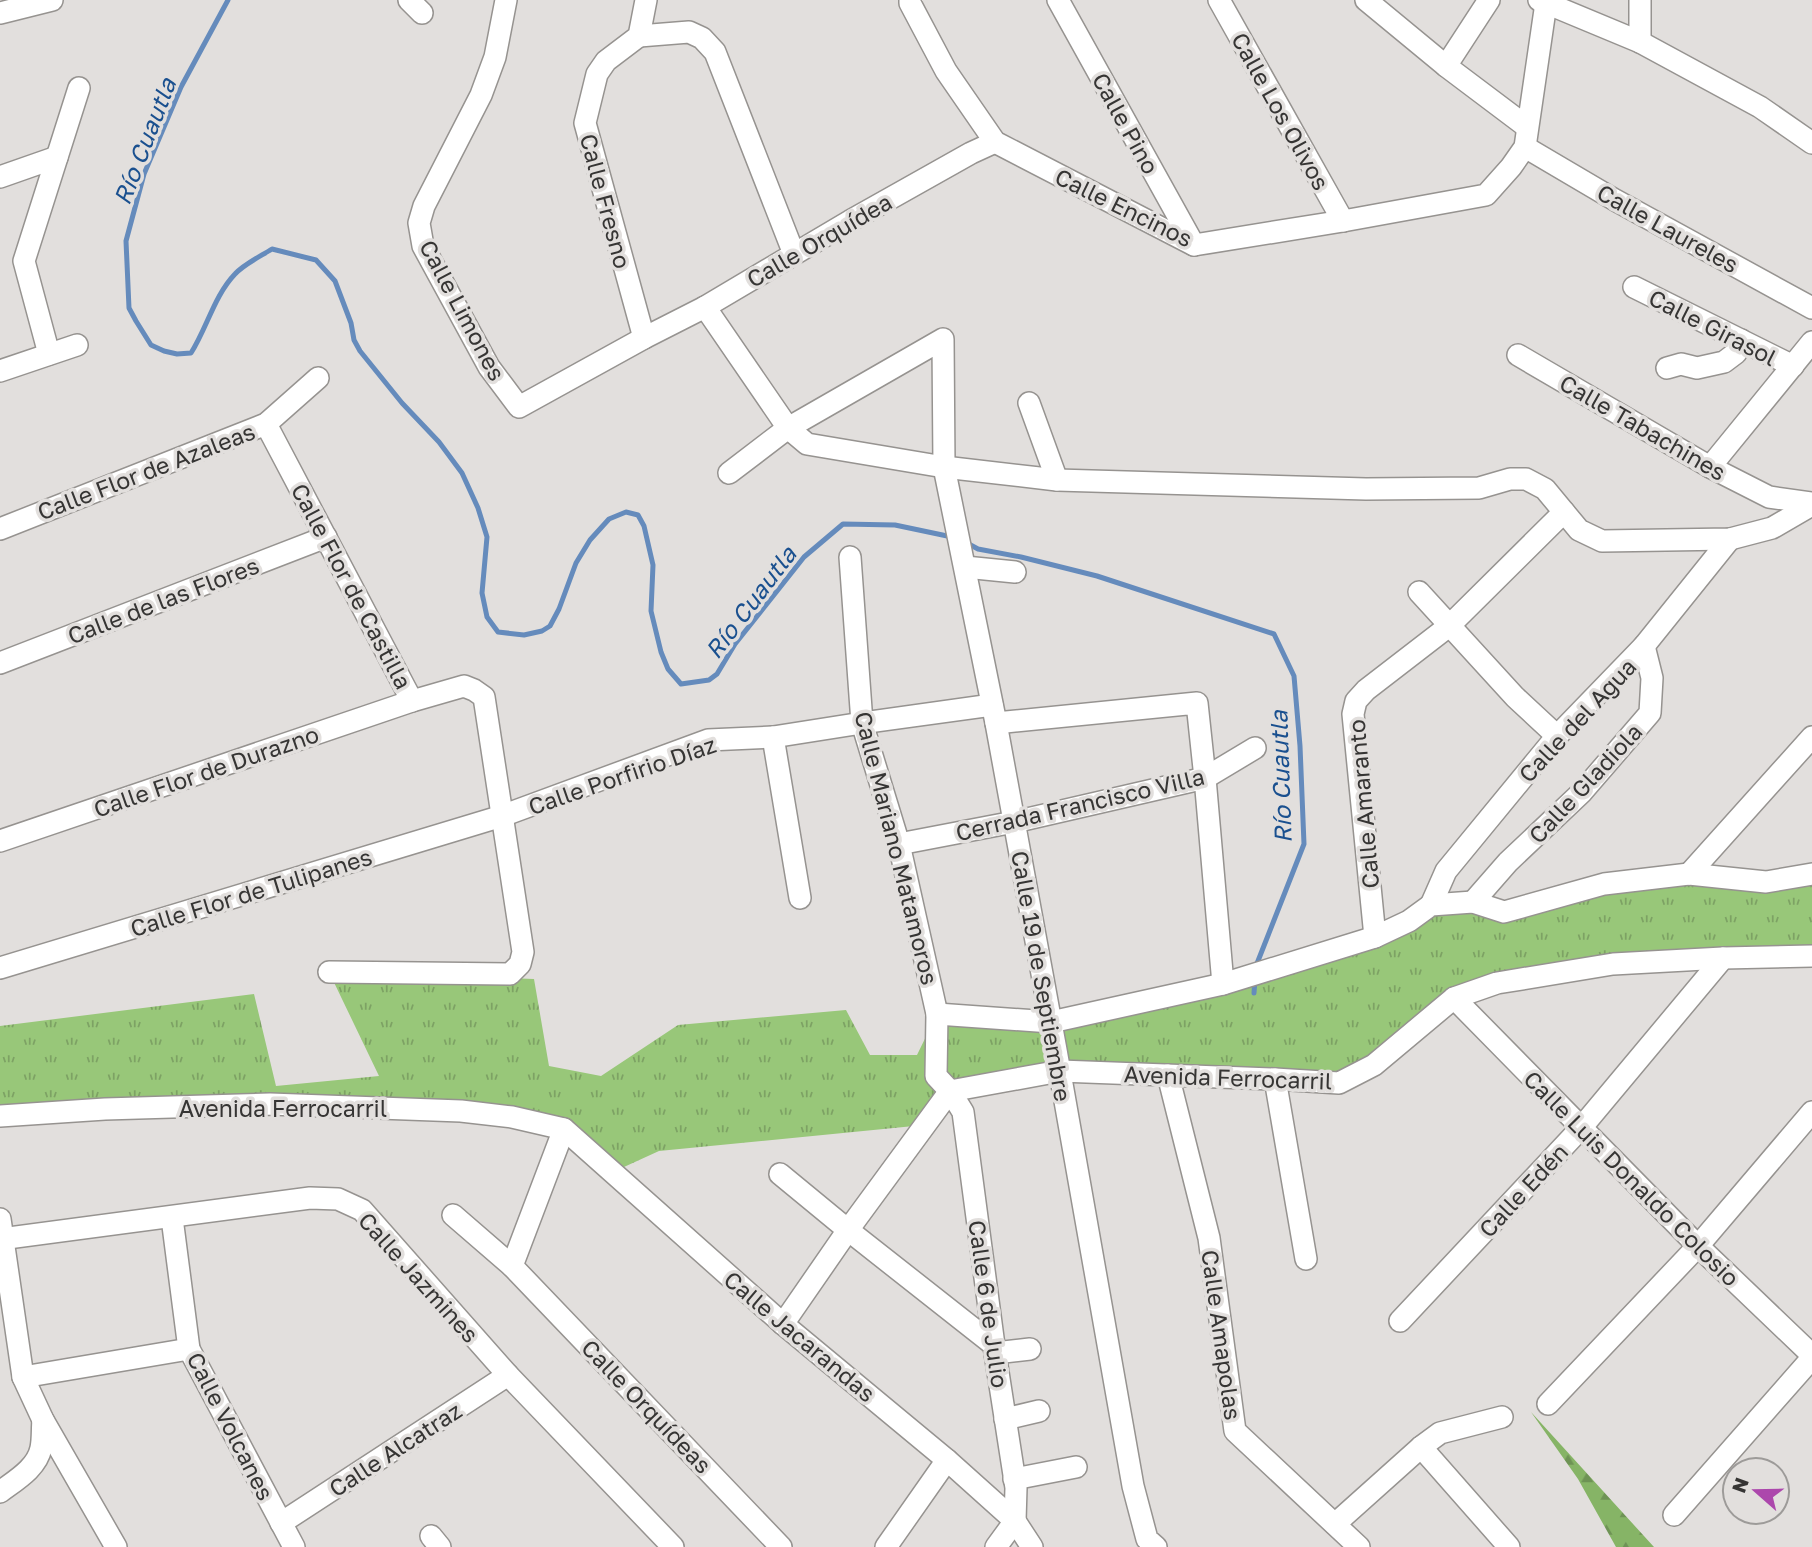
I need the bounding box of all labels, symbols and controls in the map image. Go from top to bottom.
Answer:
street label: Calle Los Olivos [1226,27,1336,195]
street label: Calle Pino [1087,68,1165,178]
water label: Río Cuautla [107,72,182,208]
street label: Calle Fresno [575,131,637,271]
street label: Calle Encinos [1051,162,1197,252]
street label: Calle Laureles [1592,178,1744,278]
street label: Calle Orquídea [742,187,896,293]
street label: Calle Limones [414,235,512,385]
street label: Calle Girasol [1644,283,1782,371]
street label: Calle Tabachines [1555,368,1731,486]
street label: Calle Flor de Azaleas [33,417,259,525]
street label: Calle Flor de Castilla [286,478,418,694]
water label: Río Cuautla [698,539,802,664]
street label: Calle de las Flores [63,551,263,649]
street label: Calle del Agua [1513,652,1641,788]
street label: Calle Mariano Matamoros [849,709,945,987]
water label: Río Cuautla [1263,709,1297,844]
street label: Calle Gladiola [1523,717,1647,849]
street label: Calle Amaranto [1342,718,1384,890]
street label: Calle Flor de Durazno [90,719,322,823]
street label: Calle Porfirio Díaz [525,730,719,820]
street label: Cerrada Francisco Villa [953,762,1207,846]
street label: Calle Flor de Tulipanes [127,842,375,942]
street label: Calle 19 de Septiembre [1006,849,1078,1103]
street label: Avenida Ferrocarril [1123,1059,1333,1095]
street label: Calle Luis Donaldo Colosio [1518,1064,1746,1292]
street label: Avenida Ferrocarril [179,1094,387,1122]
street label: Calle Edén [1473,1137,1573,1243]
street label: Calle Jazmines [353,1206,485,1348]
street label: Calle 6 de Julio [963,1218,1015,1390]
street label: Calle Amapolas [1196,1248,1248,1422]
street label: Calle Jacarandas [719,1265,881,1407]
street label: Calle Orquídeas [576,1333,718,1479]
street label: Calle Volcanes [182,1347,280,1505]
street label: Calle Alcatraz [324,1396,466,1502]
north arrow [1721,1456,1791,1526]
text: N [1726,1474,1753,1496]

